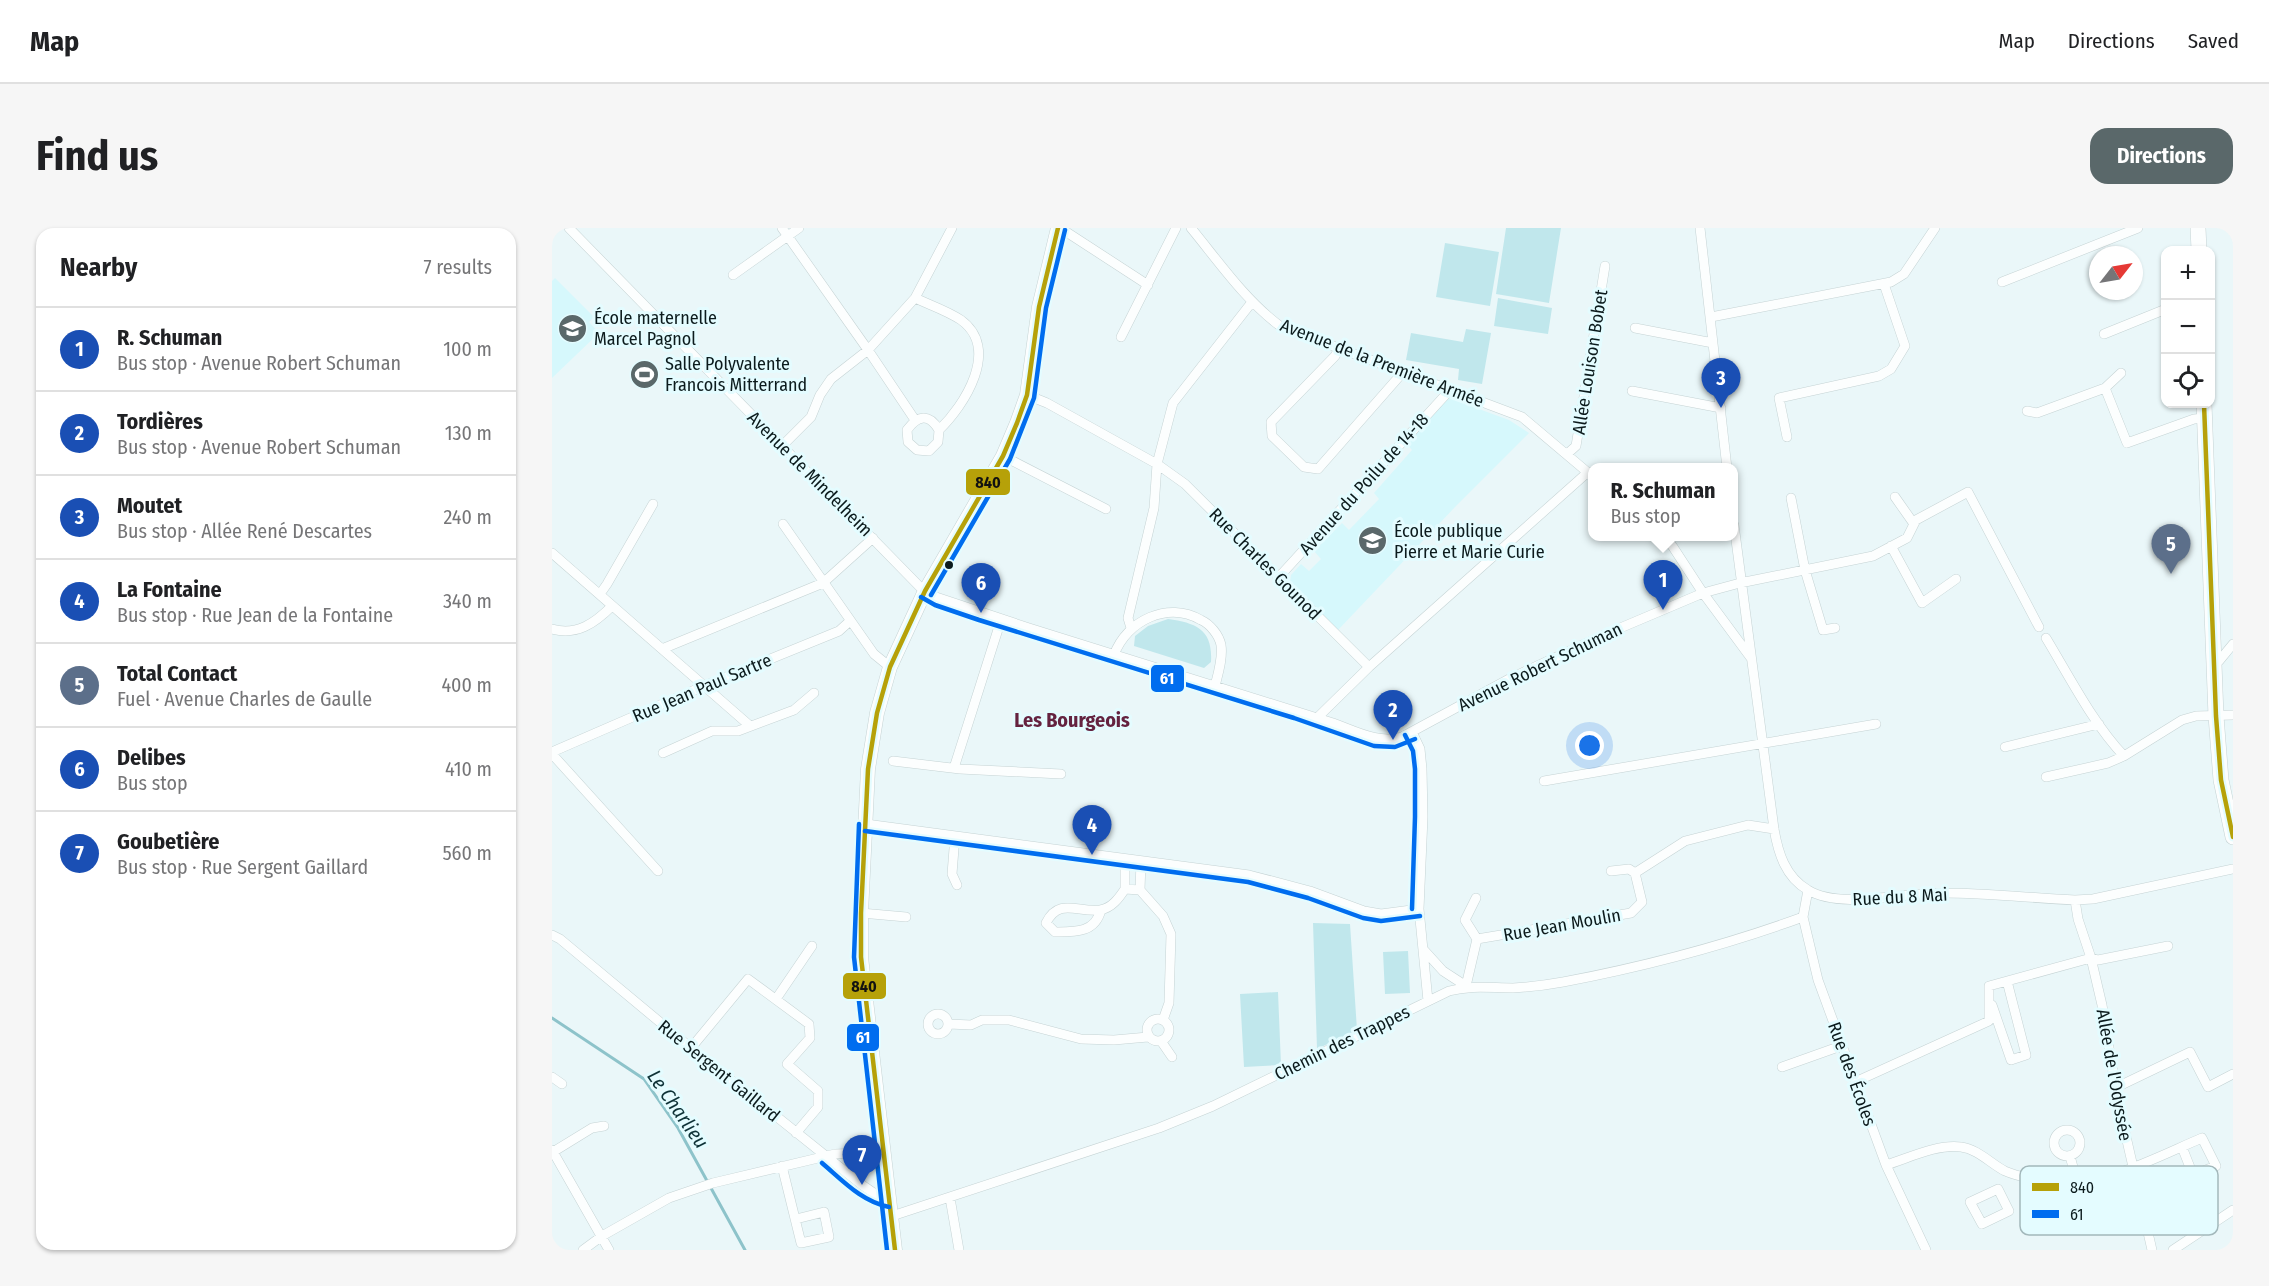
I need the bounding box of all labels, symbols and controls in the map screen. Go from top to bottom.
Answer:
text: Map [30,25,79,58]
text: Map [1998,28,2035,54]
text: Directions [2068,28,2155,54]
text: Saved [2188,28,2239,54]
button: Directions [2090,128,2233,184]
text: Find us [36,131,158,181]
north arrow [2089,246,2143,300]
map controls [2161,246,2215,408]
button: + [2161,246,2215,300]
text: Nearby [60,252,137,283]
text: 7 results [424,255,492,279]
street label: Allée Louison Bobet [1568,288,1612,436]
button: − [2161,300,2215,354]
place label: École maternelle Marcel Pagnol [594,306,717,350]
school or university icon: École maternelle Marcel Pagnol [557,312,589,344]
street label: Avenue de la Première Armée [1277,314,1487,412]
text: R. Schuman [117,324,222,351]
text: 1 [75,337,84,361]
text: 100 m [443,337,492,361]
text: Bus stop · Avenue Robert Schuman [117,351,401,375]
place label: Salle Polyvalente Francois Mitterrand [665,353,807,396]
button: locate [2161,354,2215,408]
sports icon: Salle Polyvalente Francois Mitterrand [628,358,660,390]
pin: 3 [1702,358,1740,408]
street label: Avenue de Mindelheim [743,407,877,541]
text: Tordières [117,408,203,435]
street label: Avenue du Poilu de 14-18 [1295,409,1433,559]
text: 2 [75,421,84,445]
text: 130 m [445,421,492,445]
text: Bus stop · Avenue Robert Schuman [117,435,401,459]
popup [1588,463,1738,541]
line badge: 840 [965,468,1011,496]
text: 840 [975,473,1001,492]
text: R. Schuman [1610,477,1716,504]
text: Moutet [117,492,182,519]
street label: Rue Charles Gounod [1204,503,1326,625]
text: Bus stop [1610,504,1681,528]
text: 3 [75,505,84,529]
text: 240 m [443,505,492,529]
text: Bus stop · Allée René Descartes [117,519,372,543]
place label: École publique Pierre et Marie Curie [1394,519,1545,563]
pin: 5 [2152,524,2190,574]
school or university icon: École publique Pierre et Marie Curie [1357,525,1389,557]
unlabelled marker [943,559,955,571]
pin: 1 [1644,560,1682,610]
pin: 6 [962,564,1000,613]
text: La Fontaine [117,576,222,603]
text: 4 [74,589,85,613]
text: 340 m [443,589,492,613]
text: Bus stop · Rue Jean de la Fontaine [117,603,393,627]
street label: Avenue Robert Schuman [1454,618,1626,716]
street label: Rue Jean Paul Sartre [629,649,775,727]
text: Total Contact [117,660,237,687]
line badge: 61 [1150,664,1185,693]
text: 61 [1160,669,1174,688]
text: 5 [75,673,84,697]
text: 400 m [441,673,492,697]
text: Fuel · Avenue Charles de Gaulle [117,687,372,711]
pin: 2 [1374,690,1412,740]
district label: Les Bourgeois [1014,708,1130,732]
your location [1575,731,1604,760]
text: Delibes [117,744,186,771]
text: 6 [74,757,85,781]
text: 410 m [445,757,492,781]
text: Bus stop [117,771,188,795]
pin: 4 [1072,806,1112,855]
text: Goubetière [117,828,219,855]
text: 7 [75,841,84,865]
text: 560 m [442,841,492,865]
text: Bus stop · Rue Sergent Gaillard [117,855,368,879]
street label: Rue du 8 Mai [1852,884,1948,910]
street label: Rue Jean Moulin [1502,904,1622,946]
line badge: 840 [842,972,887,1000]
text: 840 [851,977,877,996]
street label: Chemin des Trappes [1271,1001,1414,1085]
street label: Allée de l'Odyssée [2092,1007,2136,1143]
street label: Rue Sergent Gaillard [654,1015,784,1127]
street label: Rue des Écoles [1823,1019,1882,1129]
line badge: 61 [846,1023,880,1052]
text: 61 [856,1028,870,1047]
water label: Le Charlieu [642,1065,714,1153]
pin: 7 [842,1136,882,1185]
legend [2020,1166,2218,1235]
text: 840 [2070,1178,2094,1197]
text: 61 [2070,1205,2083,1224]

